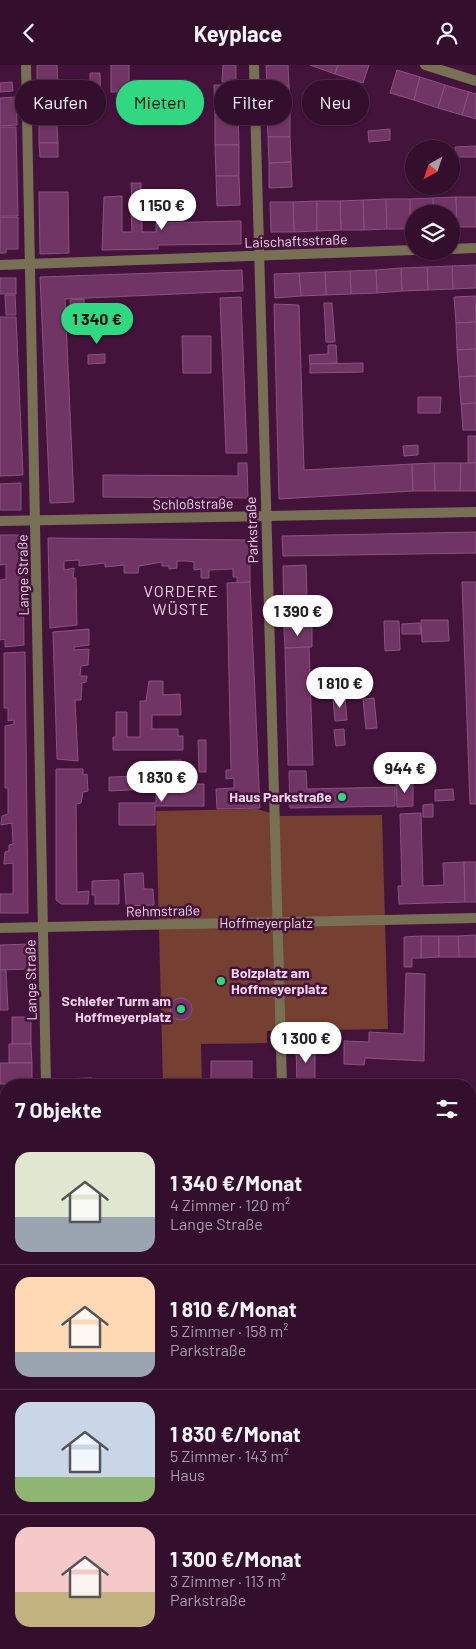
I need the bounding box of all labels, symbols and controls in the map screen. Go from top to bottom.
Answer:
icon: back [15,19,43,47]
icon: person [433,19,461,47]
text: Keyplace [194,20,282,46]
chip: Kaufen [15,80,106,125]
chip: Mieten [116,80,204,125]
chip: Filter [214,80,292,125]
chip: Neu [302,80,369,125]
north arrow [405,140,460,195]
map controls [405,140,460,260]
pin: 1 150 € [116,189,208,231]
text: 1 150 € [139,195,185,214]
button: layers [405,205,460,260]
street label: Laischaftsstraße [244,230,348,251]
pin: 1 340 € [51,303,143,345]
text: 1 340 € [72,309,122,328]
street label: Schloßstraße [153,494,233,513]
street label: Parkstraße [242,496,261,564]
street label: Lange Straße [13,534,32,616]
district label: VORDERE WÜSTE [144,581,218,618]
pin: 1 390 € [252,595,344,637]
text: 1 390 € [274,601,322,620]
pin: 1 810 € [294,667,386,709]
text: 1 810 € [317,673,363,692]
pin: 944 € [370,751,440,794]
text: 944 € [384,758,426,777]
pin: 1 830 € [116,761,208,803]
text: 1 830 € [138,767,186,786]
place label: Haus Parkstraße [229,788,332,805]
marker: Haus Parkstraße [336,791,348,803]
street label: Rehmstraße [126,901,200,920]
park label: Hoffmeyerplatz [219,914,313,931]
street label: Lange Straße [21,939,40,1021]
place label: Bolzplatz am Hoffmeyerplatz [231,964,328,997]
marker: Bolzplatz am Hoffmeyerplatz [215,975,227,987]
place label: Schiefer Turm am Hoffmeyerplatz [62,992,172,1025]
marker: Schiefer Turm am Hoffmeyerplatz [175,1003,187,1015]
pin: 1 300 € [260,1021,352,1064]
text: 1 300 € [281,1028,331,1047]
icon: filters [433,1095,461,1123]
text: 7 Objekte [15,1097,102,1122]
text: 1 340 €/Monat [170,1170,302,1195]
icon: home [55,1172,115,1232]
text: 4 Zimmer · 120 m² [170,1195,290,1214]
text: Lange Straße [170,1214,263,1233]
text: 1 810 €/Monat [170,1296,297,1321]
icon: home [55,1297,115,1357]
text: 5 Zimmer · 158 m² [170,1321,289,1340]
text: Parkstraße [170,1340,246,1359]
text: 1 830 €/Monat [170,1421,301,1446]
icon: home [55,1422,115,1482]
text: 5 Zimmer · 143 m² [170,1446,289,1465]
text: Haus [170,1465,205,1484]
text: 1 300 €/Monat [170,1546,301,1571]
icon: home [55,1547,115,1607]
text: 3 Zimmer · 113 m² [170,1571,286,1590]
text: Parkstraße [170,1590,246,1609]

